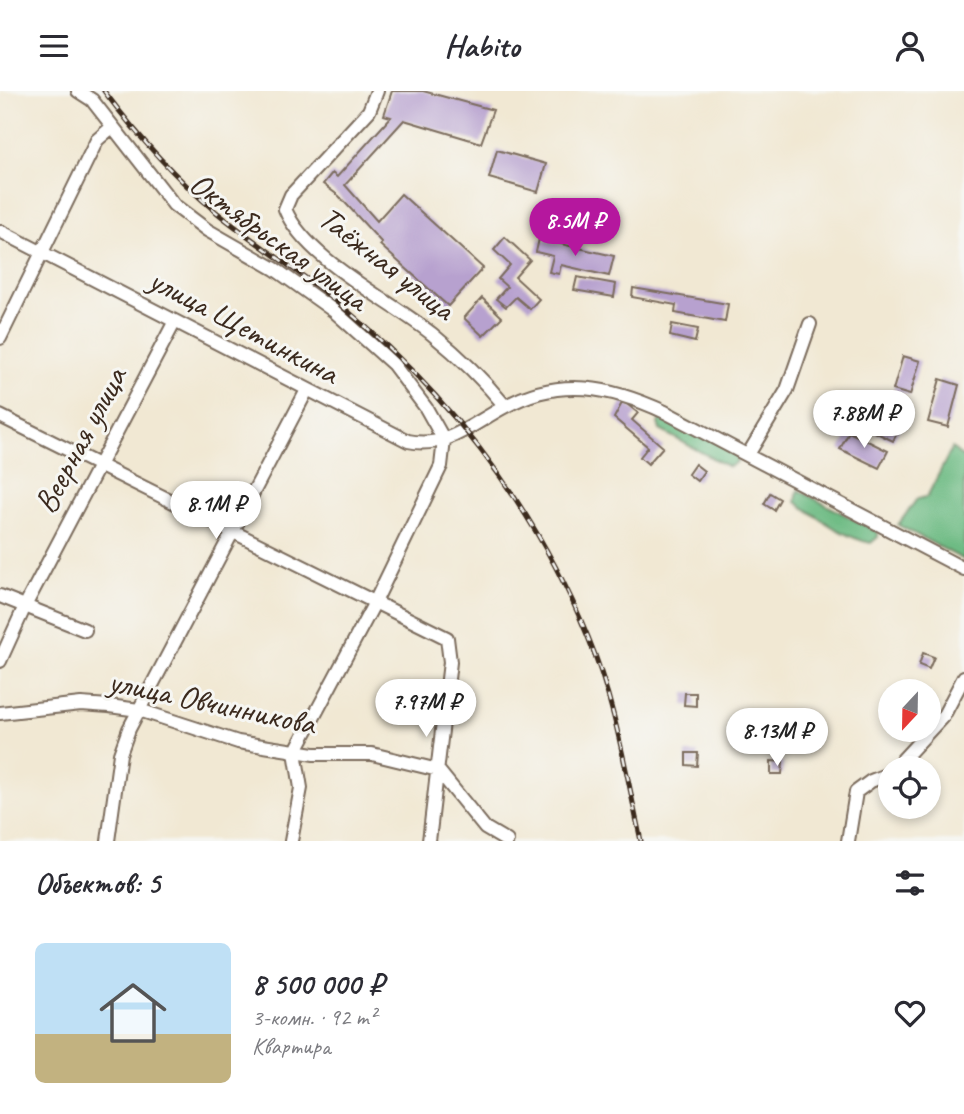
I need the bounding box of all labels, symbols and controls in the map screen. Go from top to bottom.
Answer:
text: Habito [444,25,520,66]
icon: menu [35,27,73,65]
icon: person [891,27,929,65]
street label: Октябрьская улица [181,162,379,321]
street label: Таёжная улица [310,197,465,330]
pin: 8.5M ₽ [518,199,632,258]
text: 8.5M ₽ [545,206,605,235]
street label: улица Щетинкина [140,258,348,395]
street label: Веерная улица [24,358,137,520]
pin: 7.88M ₽ [799,391,929,450]
text: 7.88M ₽ [829,398,899,427]
pin: 8.1M ₽ [159,482,273,541]
text: 8.1M ₽ [186,489,246,518]
street label: улица Овчинникова [103,659,322,745]
pin: 7.97M ₽ [361,679,491,739]
north arrow [878,679,942,742]
map controls [878,679,941,819]
text: 7.97M ₽ [391,687,461,716]
pin: 8.13M ₽ [712,709,842,768]
text: 8.13M ₽ [742,716,812,745]
button: locate [878,756,941,819]
text: Объектов: 5 [35,864,160,902]
icon: filters [891,864,929,902]
text: 8 500 000 ₽ [252,965,383,1003]
icon: home [91,971,175,1055]
icon: heart [891,994,929,1032]
text: 3-комн. · 92 m² [252,1003,376,1032]
text: Квартира [252,1032,330,1061]

